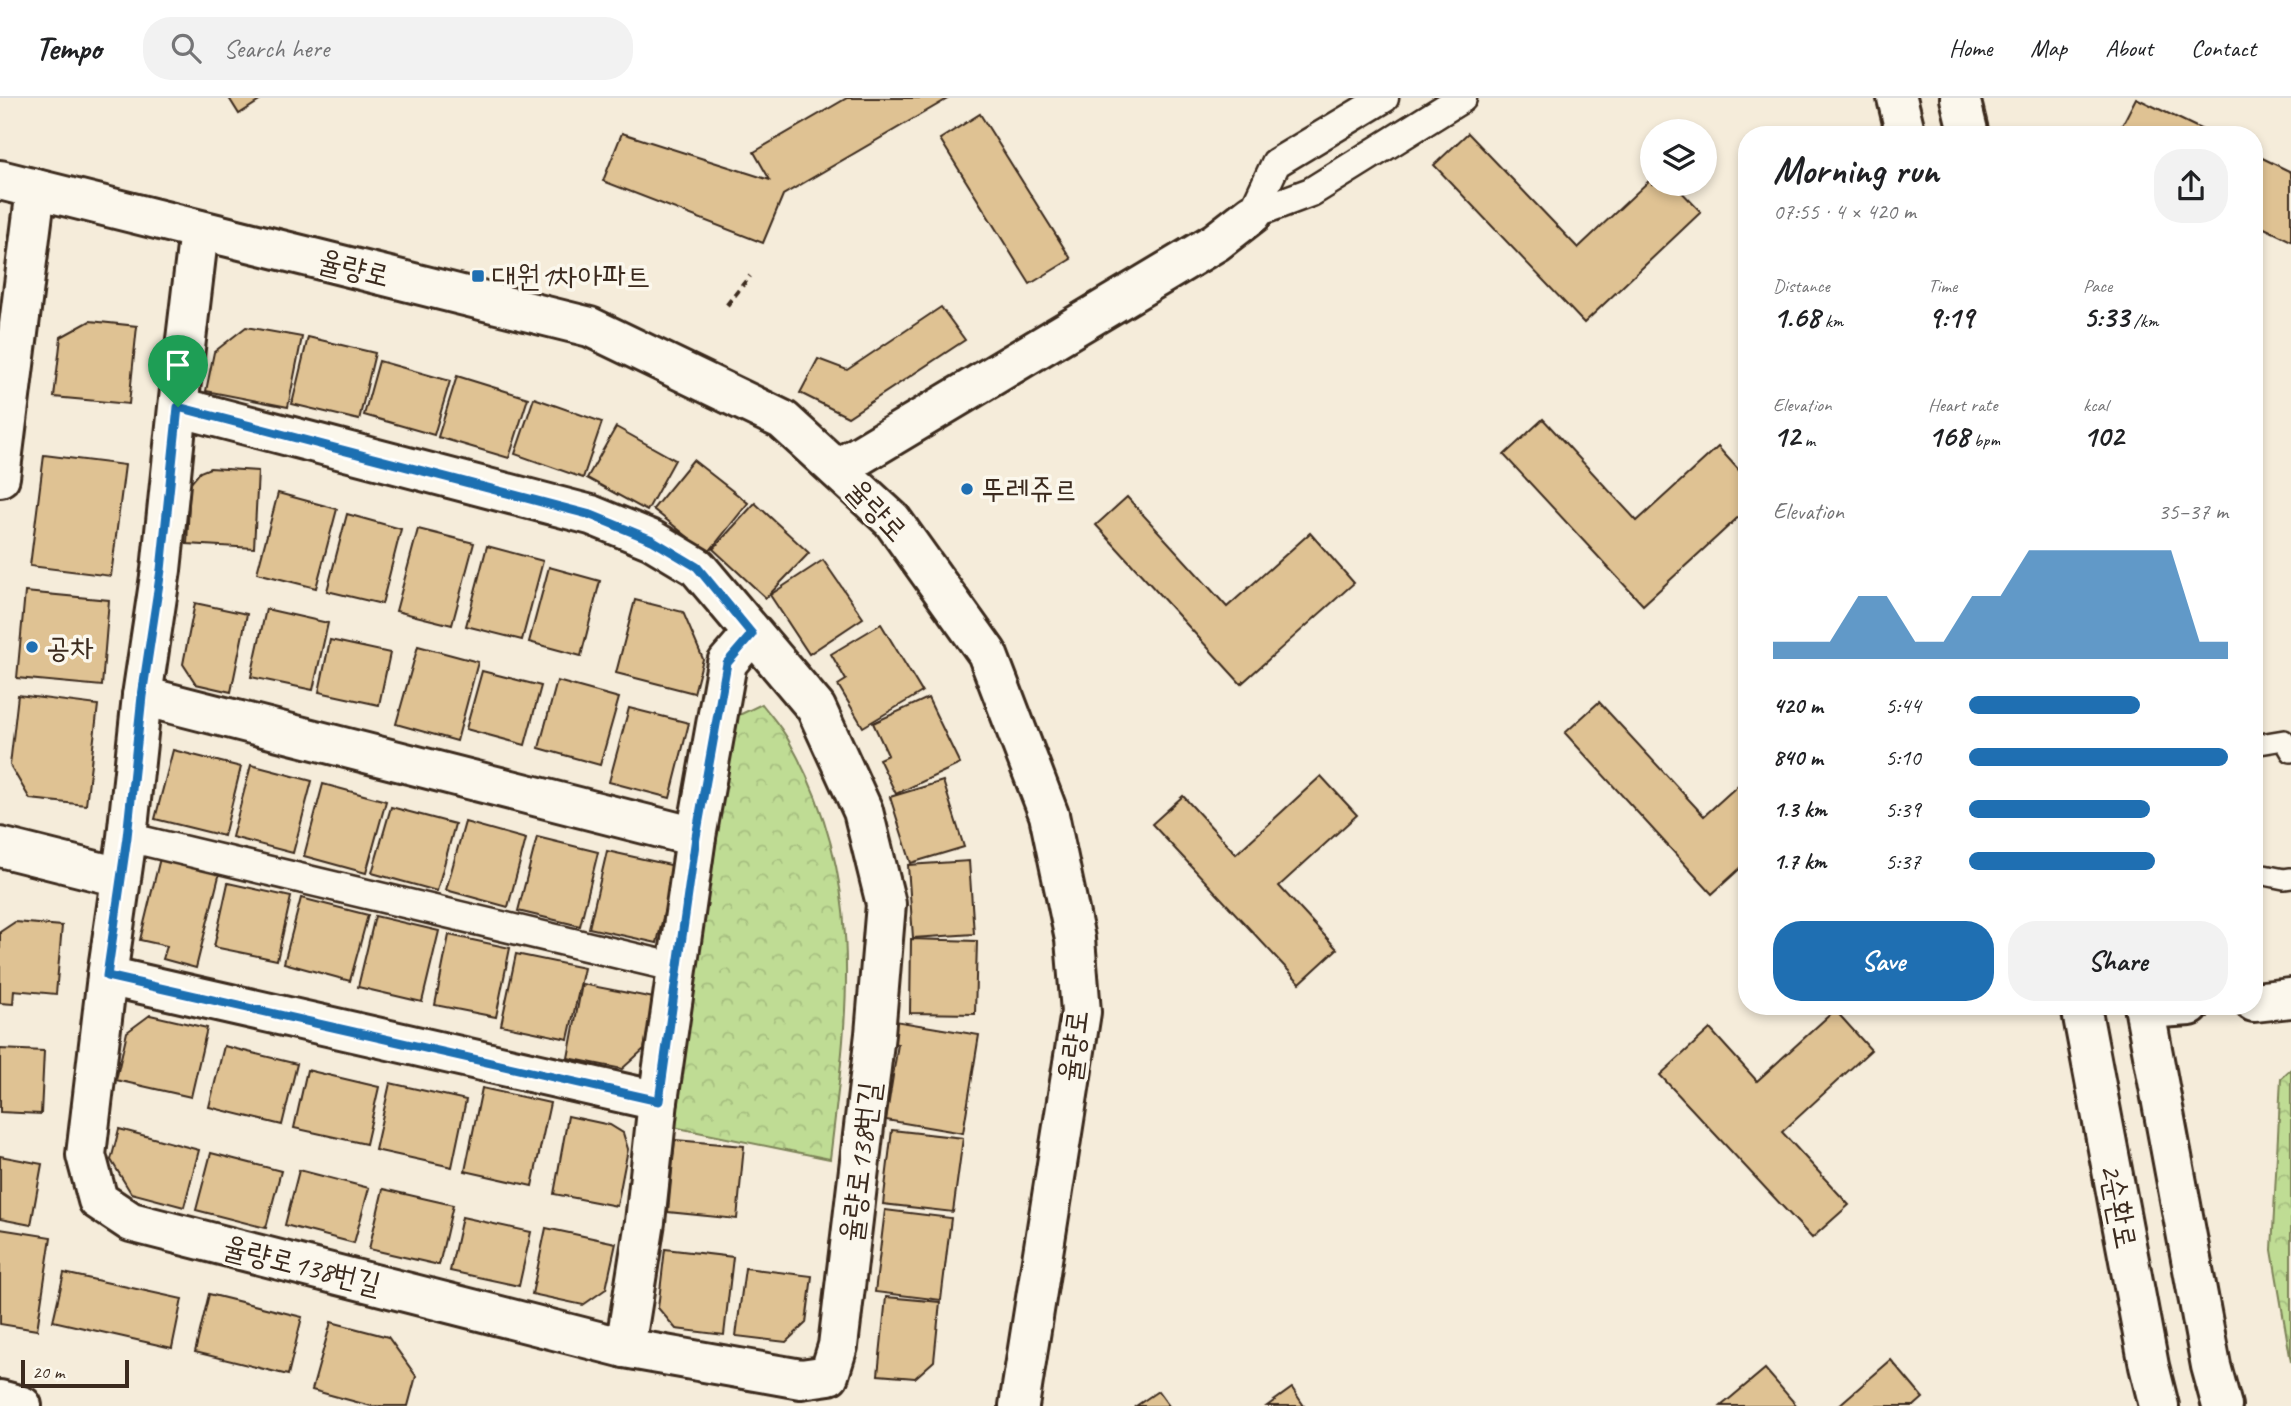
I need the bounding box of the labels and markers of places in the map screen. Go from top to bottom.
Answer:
place label: 대원1차아파트 [492,257,650,295]
marker: 대원1차아파트 [470,268,486,284]
pin [148,335,208,407]
place label: 뚜레쥬르 [981,470,1078,508]
marker: 뚜레쥬르 [959,481,975,497]
place label: 공차 [46,628,94,666]
marker: 공차 [24,639,40,655]

